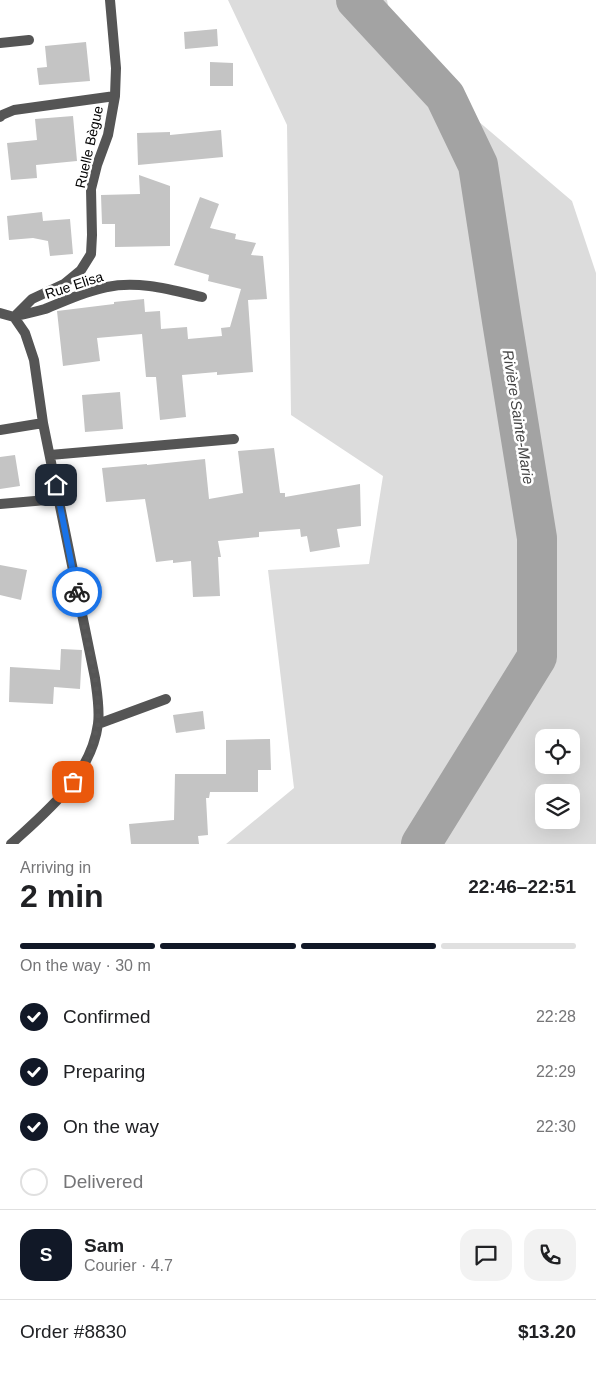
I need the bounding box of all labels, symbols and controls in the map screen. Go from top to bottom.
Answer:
street label: Ruelle Bègue [72,104,106,190]
street label: Rue Elisa [43,268,105,302]
water label: Rivière Sainte-Marie [499,348,538,485]
pin [35,464,77,506]
icon: home [42,471,70,499]
courier [52,567,102,617]
icon: bike [63,578,91,606]
map controls [535,729,580,829]
button: locate [535,729,580,774]
pin [52,761,94,803]
icon: bag [59,768,87,796]
button: layers [535,784,580,829]
text: Arriving in [20,859,91,876]
text: 22:46–22:51 [468,876,576,897]
text: 2 min [20,878,104,914]
text: On the way · 30 m [20,957,151,974]
icon: check [20,1003,48,1031]
text: Confirmed [63,1006,151,1027]
text: 22:28 [536,1008,576,1025]
icon: check [20,1058,48,1086]
text: Preparing [63,1061,145,1082]
text: 22:29 [536,1063,576,1080]
icon: check [20,1113,48,1141]
text: On the way [63,1116,159,1137]
text: 22:30 [536,1118,576,1135]
text: Delivered [63,1171,143,1192]
button: chat [460,1229,512,1281]
button: phone [524,1229,576,1281]
text: Sam [84,1235,124,1256]
text: S [40,1244,52,1265]
text: Courier · 4.7 [84,1257,173,1274]
text: Order #8830 [20,1321,127,1342]
text: $13.20 [518,1321,576,1342]

